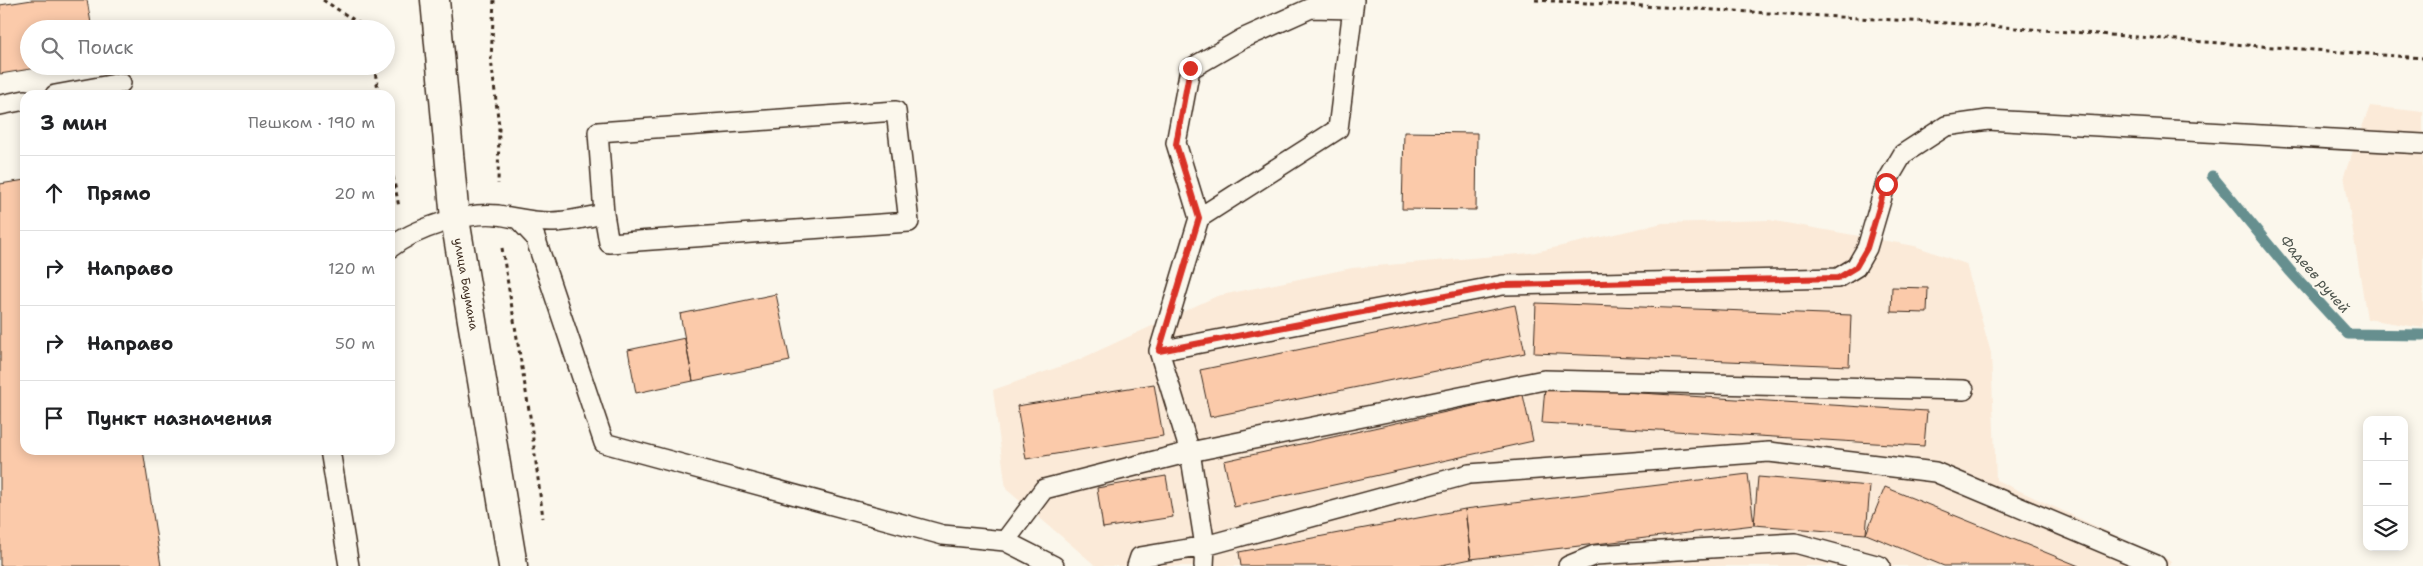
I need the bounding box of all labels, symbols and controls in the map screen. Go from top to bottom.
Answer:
search box [20,20,395,75]
icon: search [38,34,66,62]
text: Поиск [78,35,133,60]
route end [1179,57,1202,80]
text: 3 мин [40,109,107,137]
text: Пешком · 190 m [248,112,375,133]
route start [1875,173,1898,196]
icon: ahead [40,179,68,207]
text: Прямо [87,181,151,206]
text: 20 m [334,183,375,204]
water label: Фадеев ручей [2276,231,2354,317]
street label: улица Баумана [450,237,482,332]
icon: right [40,254,68,282]
text: Направо [87,256,173,281]
text: 120 m [328,258,375,279]
icon: right [40,329,68,357]
text: Направо [87,331,173,356]
text: 50 m [335,333,375,354]
icon: arrive [40,404,68,432]
text: Пункт назначения [87,406,272,431]
map controls [2363,416,2408,551]
button: + [2363,416,2408,461]
button: − [2363,461,2408,506]
button: layers [2363,506,2408,551]

